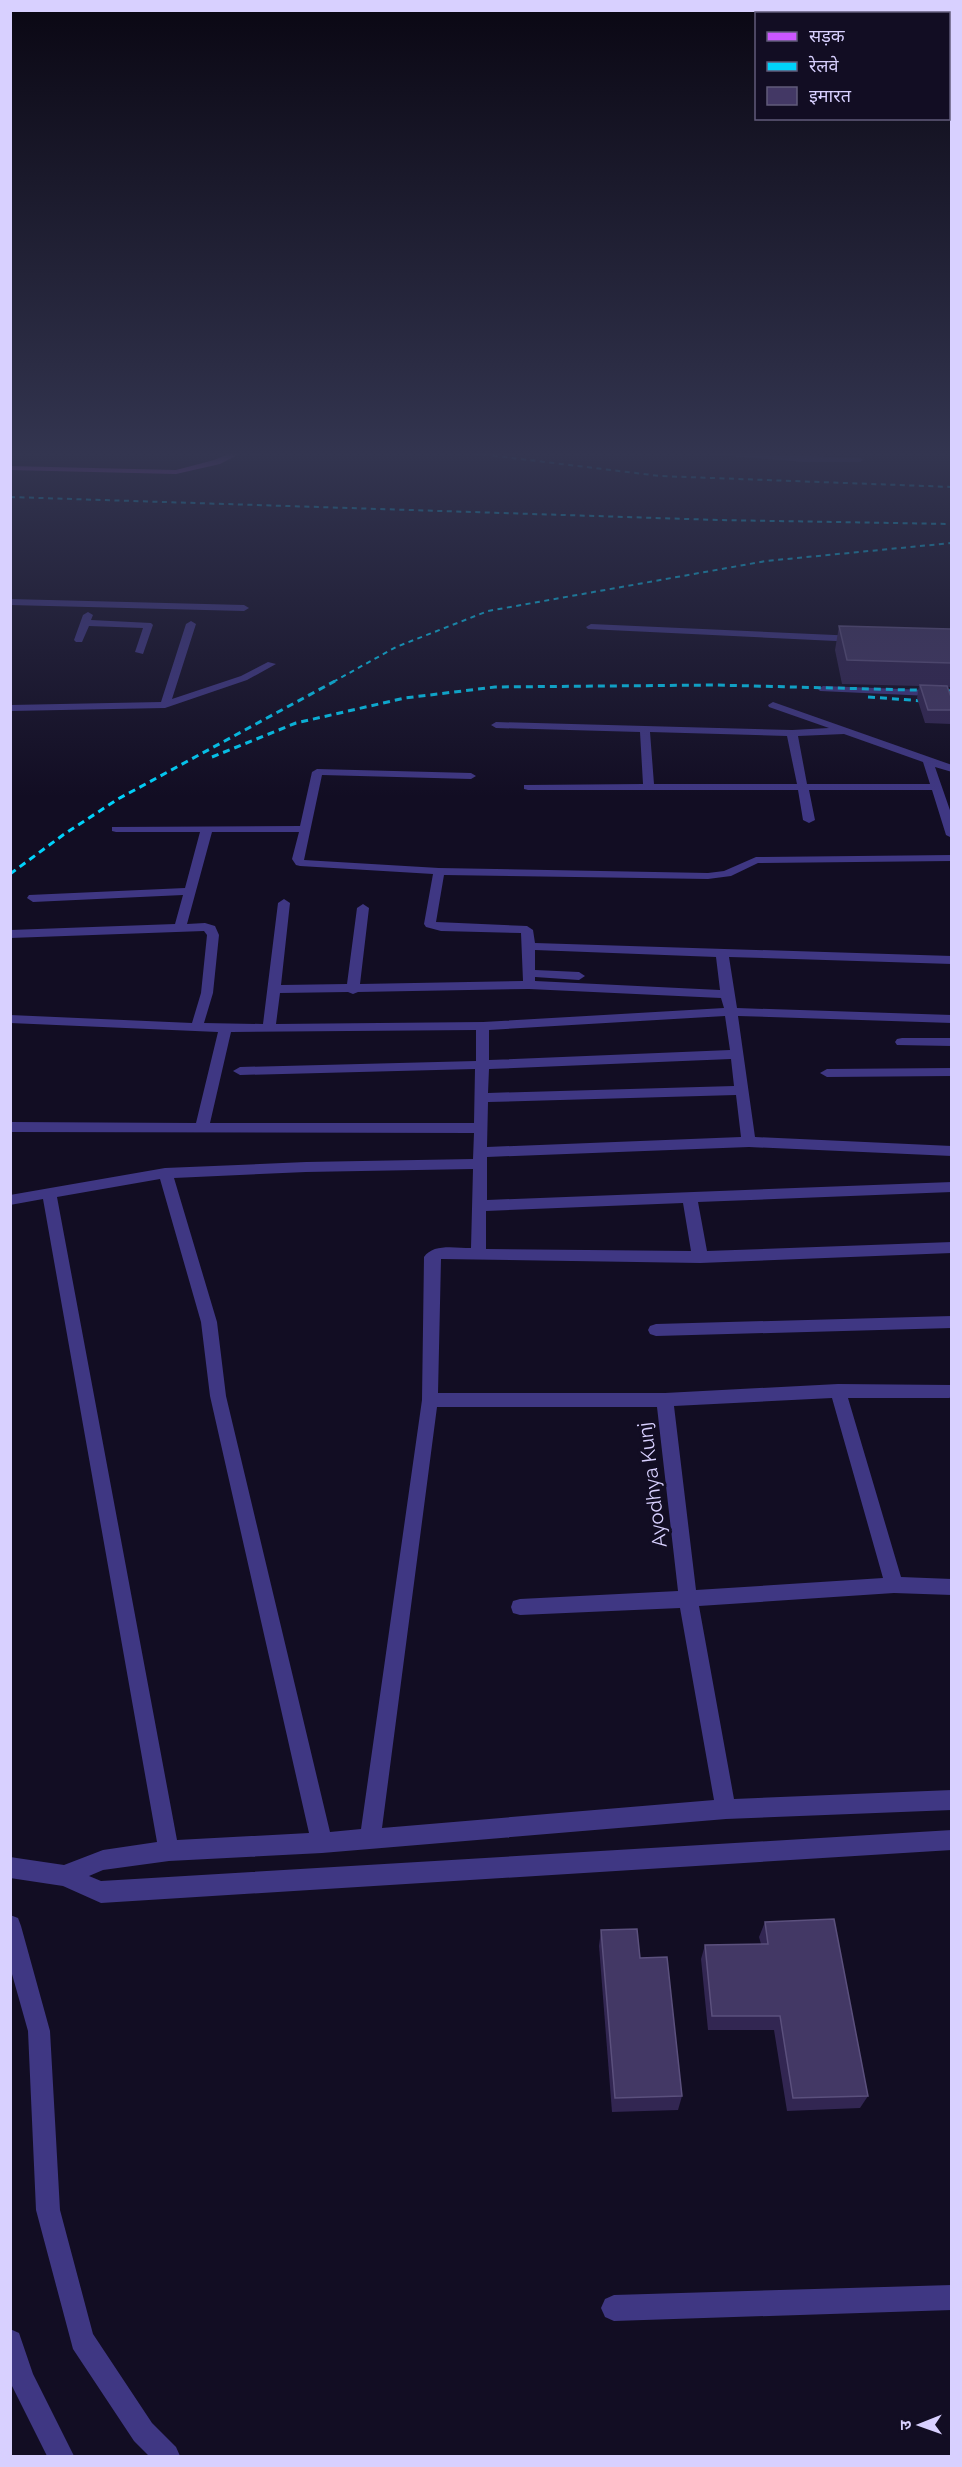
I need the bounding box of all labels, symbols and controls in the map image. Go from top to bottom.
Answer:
legend [755,12,950,120]
text: सड़क [809,25,846,46]
text: रेलवे [808,55,840,76]
text: इमारत [809,85,852,106]
street label: Ayodhya Kunj [632,1421,672,1549]
north arrow [890,2395,950,2455]
text: उ [896,2420,915,2430]

